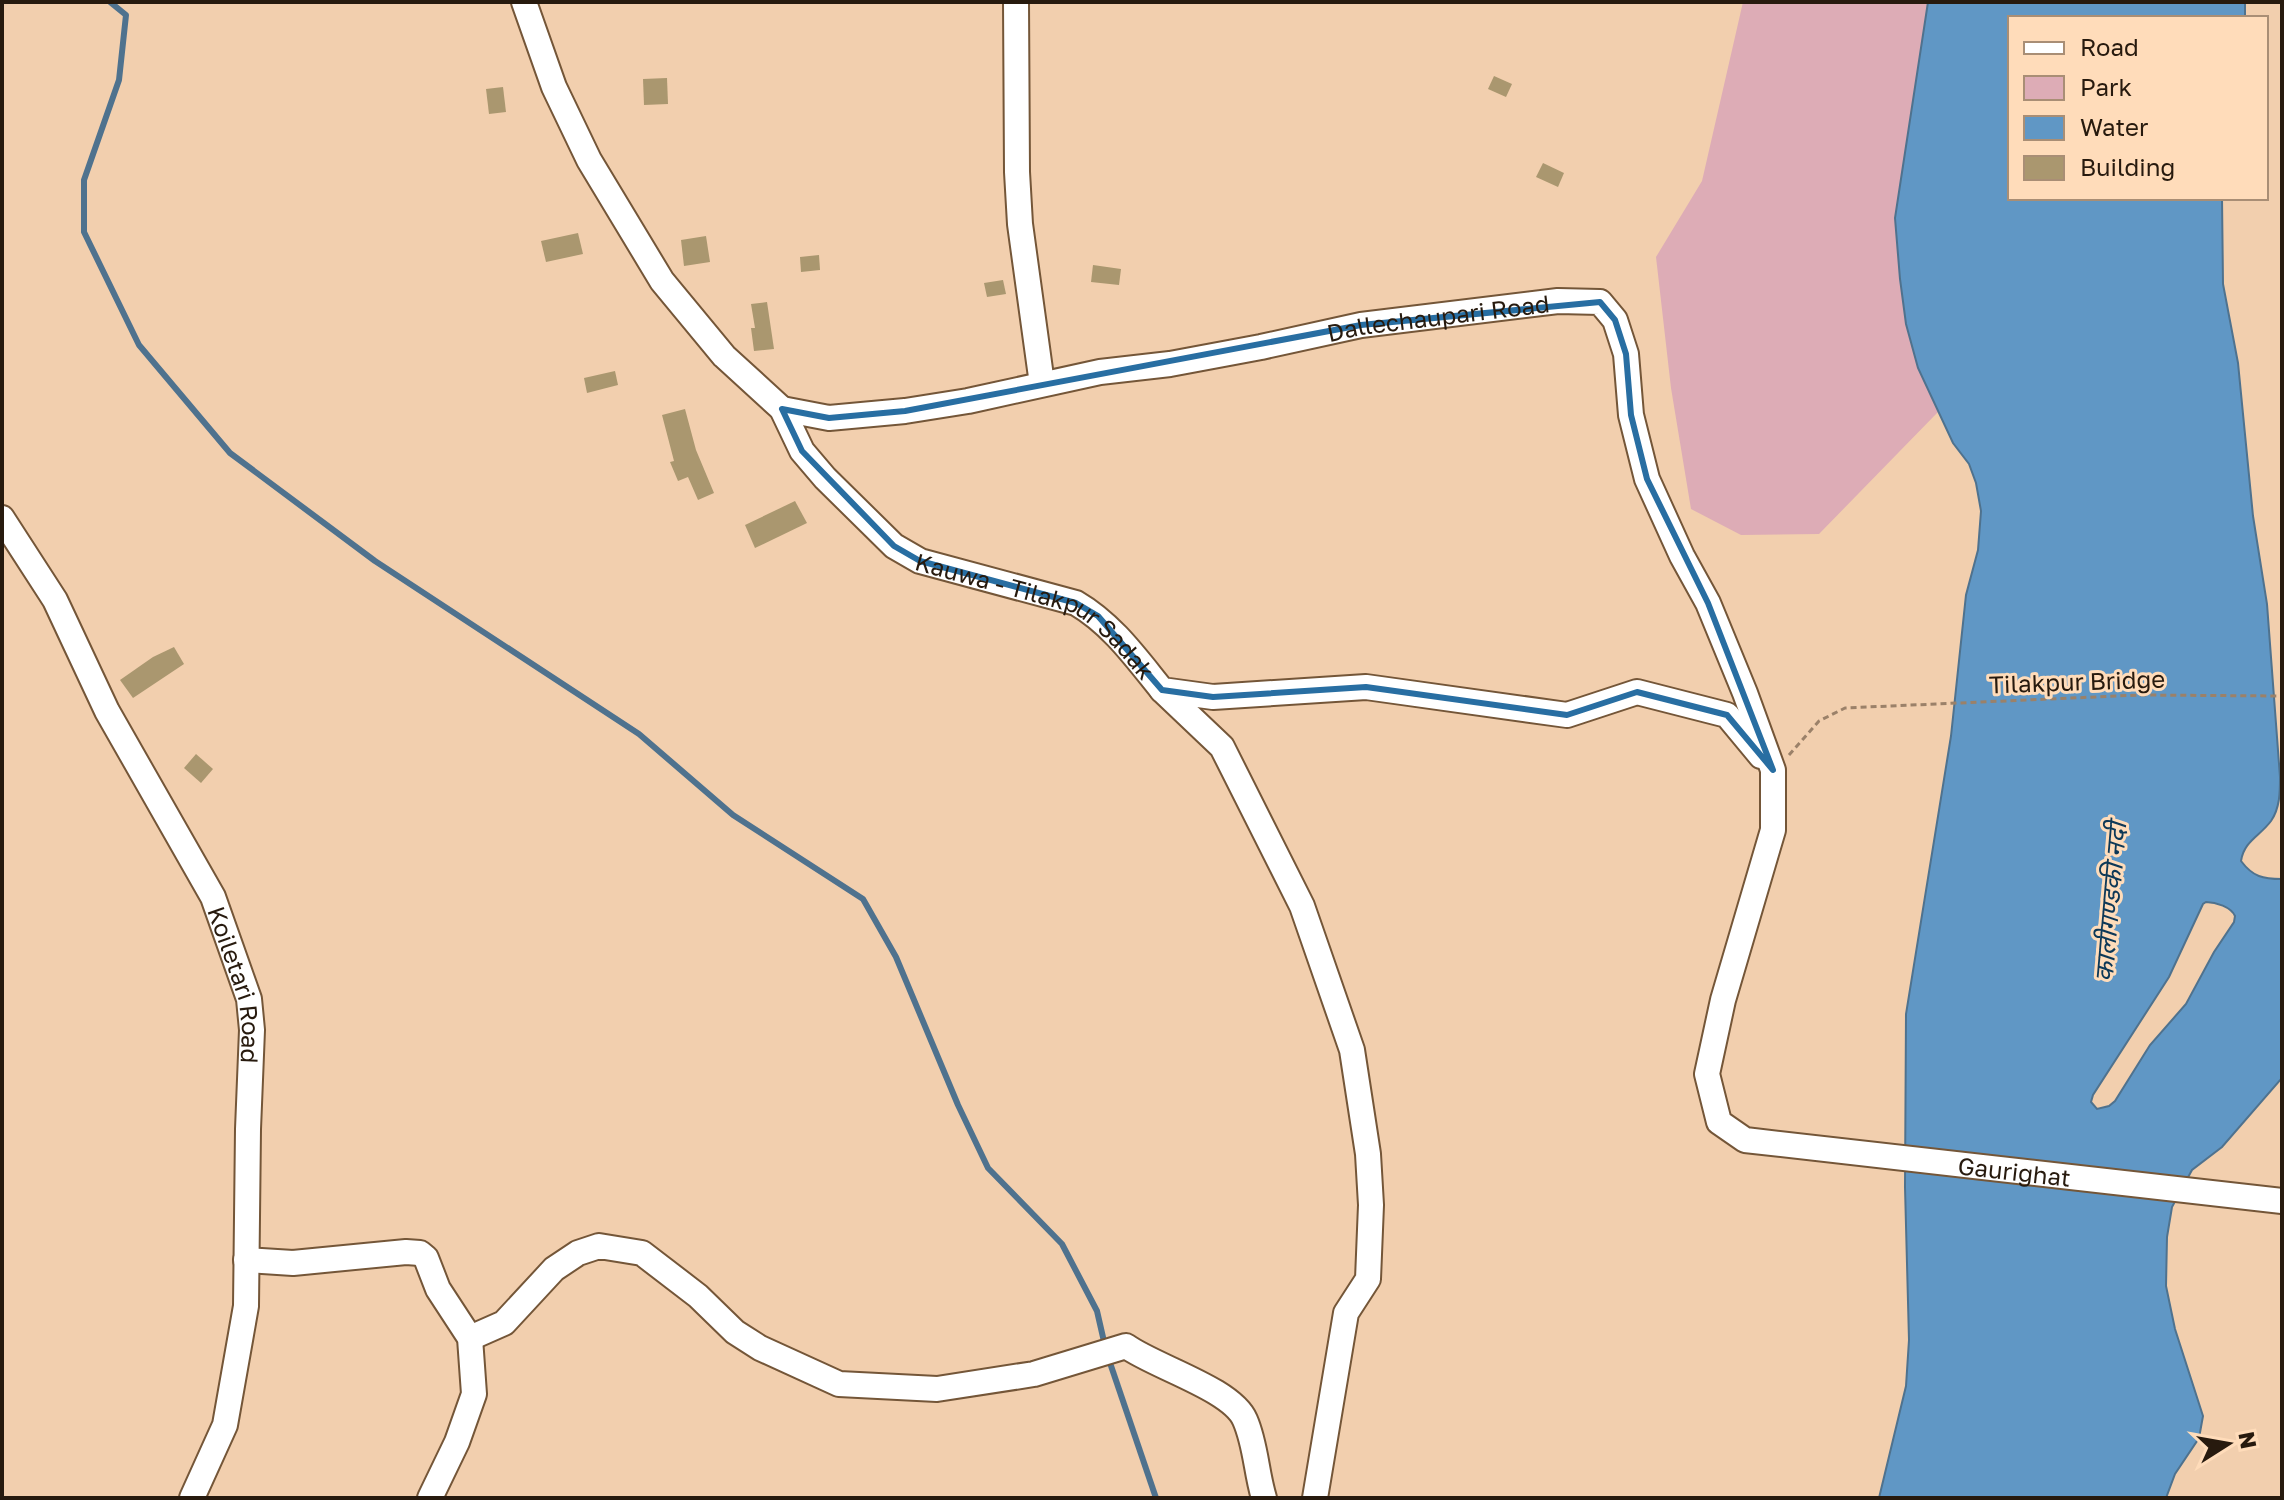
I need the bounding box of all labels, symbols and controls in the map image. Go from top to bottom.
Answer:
legend [2008,16,2268,200]
text: Road [2080,32,2139,61]
text: Park [2080,72,2132,101]
text: Water [2080,112,2148,141]
text: Building [2080,152,2175,181]
street label: Dallechaupari Road [1324,288,1551,347]
street label: Kauwa - Tilakpur Sadak [912,546,1161,684]
street label: Tilakpur Bridge [1989,663,2165,699]
water label: कालीगण्डकी नदी [2088,816,2133,983]
street label: Koiletari Road [203,902,267,1064]
street label: Gaurighat [1956,1150,2072,1191]
north arrow [2188,1404,2268,1484]
text: N [2233,1429,2263,1451]

